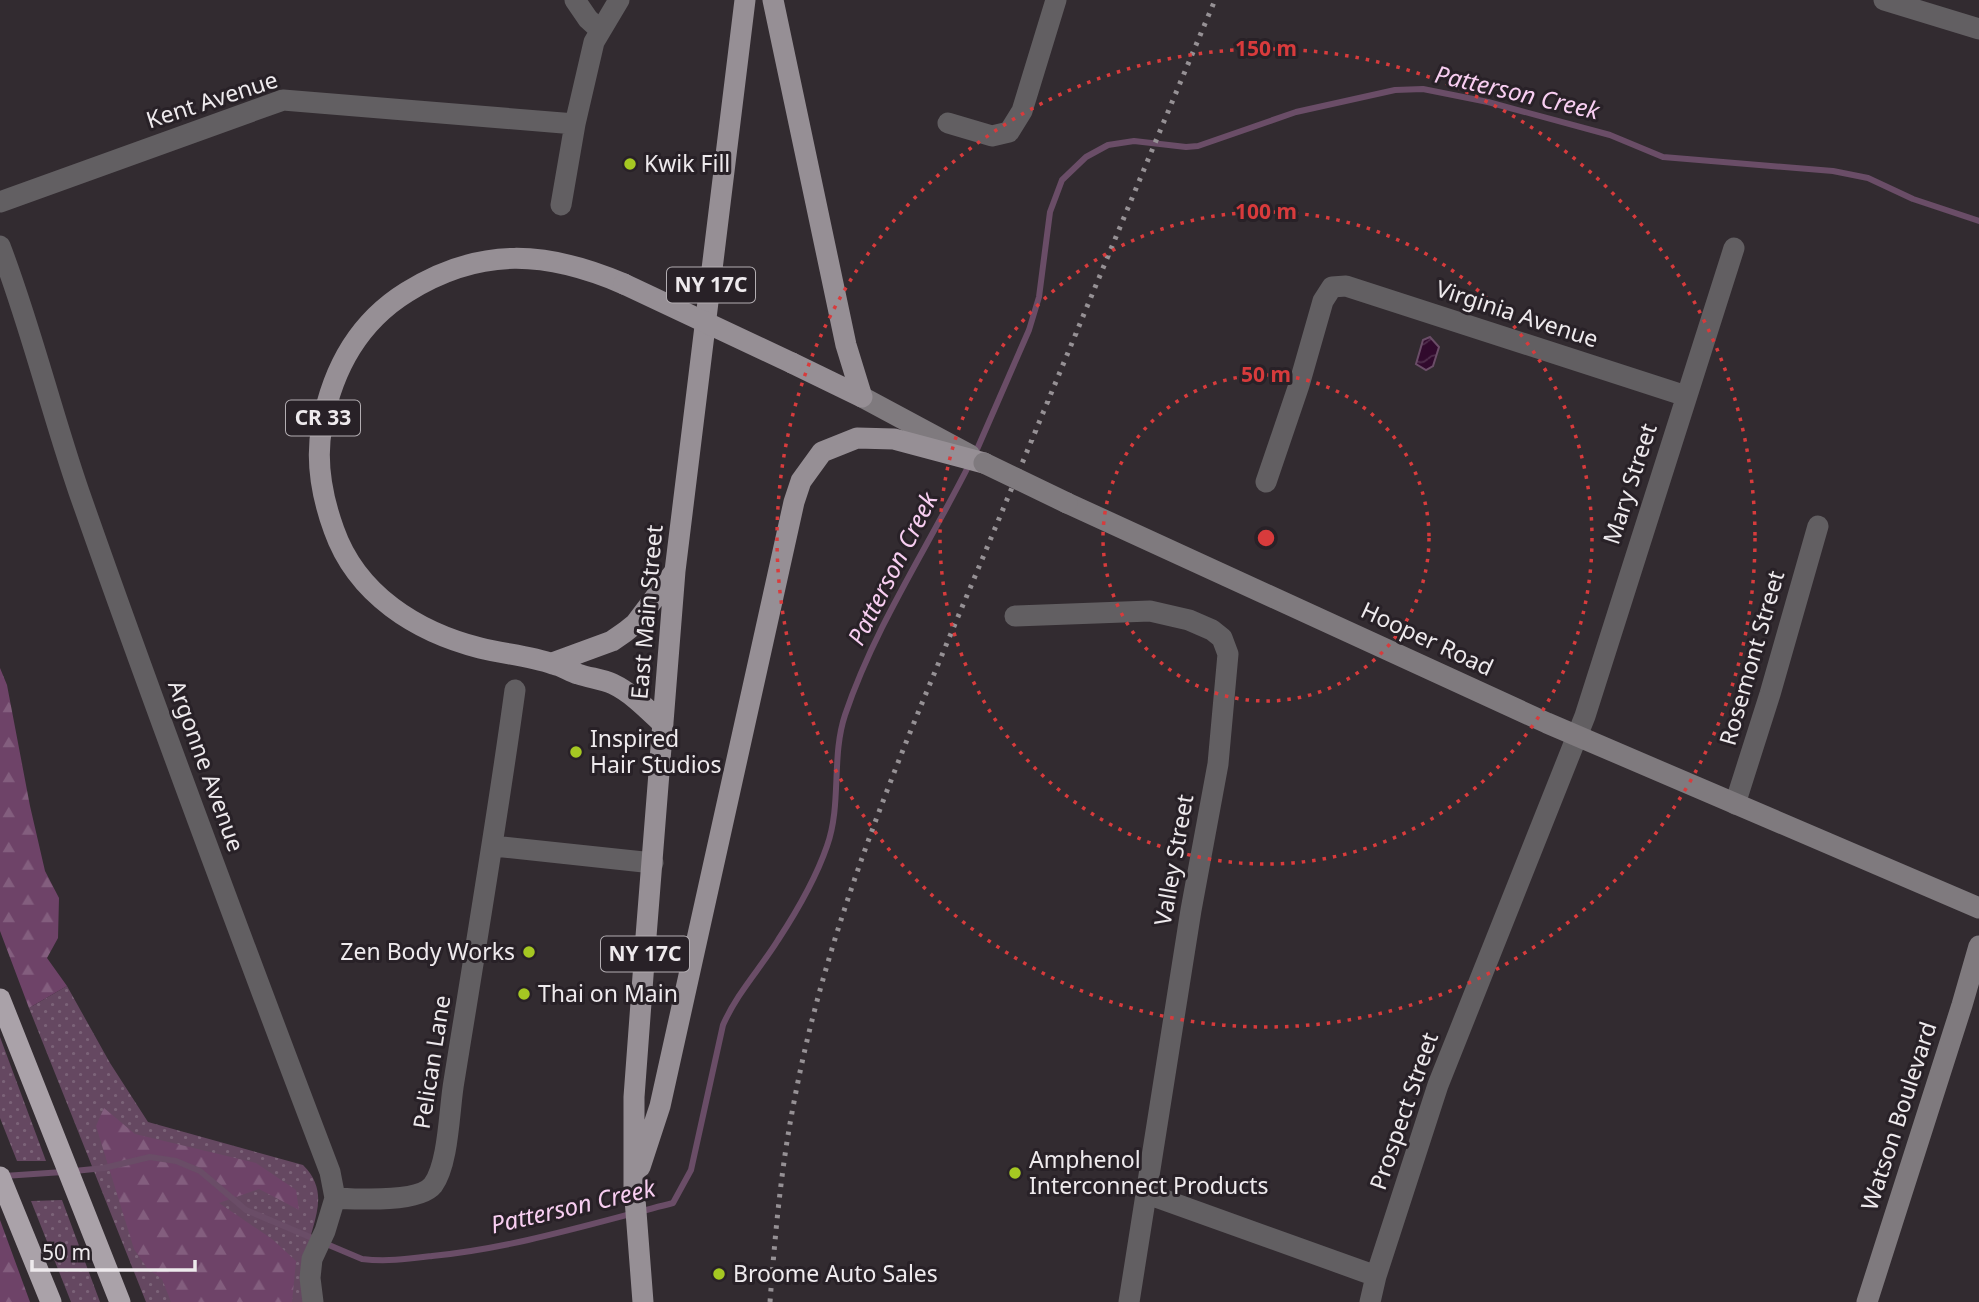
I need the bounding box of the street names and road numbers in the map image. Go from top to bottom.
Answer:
street label: Kent Avenue [142,63,282,135]
road number: NY 17C [667,268,755,302]
street label: Virginia Avenue [1432,272,1603,354]
road number: CR 33 [286,400,360,436]
street label: Mary Street [1594,419,1664,548]
street label: East Main Street [622,523,670,701]
street label: Rosemont Street [1711,567,1791,749]
street label: Hooper Road [1356,593,1499,683]
street label: Argonne Avenue [161,676,253,856]
street label: Valley Street [1146,792,1200,928]
road number: NY 17C [601,936,689,972]
street label: Pelican Lane [405,993,457,1131]
street label: Watson Boulevard [1852,1017,1944,1214]
street label: Prospect Street [1361,1028,1445,1194]

